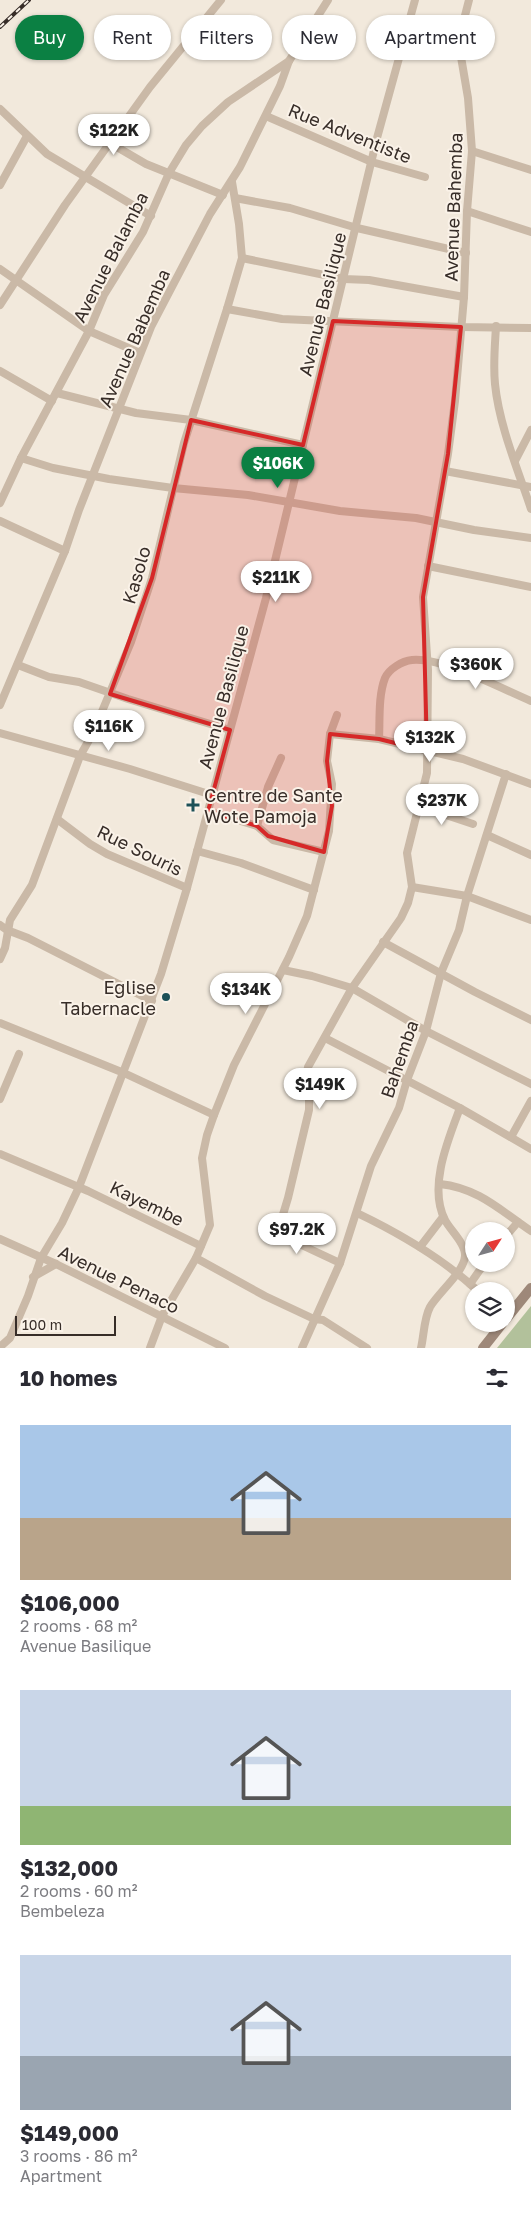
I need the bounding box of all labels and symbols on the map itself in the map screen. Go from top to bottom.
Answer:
street label: Rue Adventiste [285,98,415,168]
pin: $122K [79,114,149,156]
street label: Avenue Bahemba [439,132,467,282]
street label: Avenue Balamba [68,188,152,326]
street label: Avenue Basilique [293,230,351,378]
street label: Avenue Babemba [94,265,174,411]
pin: $106K [243,446,313,489]
street label: Kasolo [117,544,155,606]
pin: $211K [241,560,311,603]
street label: Avenue Basilique [193,623,253,771]
pin: $360K [441,648,511,690]
pin: $116K [74,710,144,752]
pin: $132K [395,720,465,763]
place label: Centre de Sante Wote Pamoja [204,784,343,827]
pin: $237K [407,784,477,826]
marker: Centre de Sante Wote Pamoja [186,798,200,812]
street label: Rue Souris [94,820,186,880]
pin: $134K [211,972,281,1015]
place label: Eglise Tabernacle [61,976,156,1019]
marker: Eglise Tabernacle [160,991,172,1003]
street label: Bahemba [375,1017,423,1101]
pin: $149K [285,1068,355,1110]
street label: Kayembe [106,1176,188,1230]
pin: $97.2K [256,1212,338,1255]
north arrow [465,1222,515,1272]
street label: Avenue Penaco [55,1240,183,1318]
scale bar [15,1313,116,1336]

